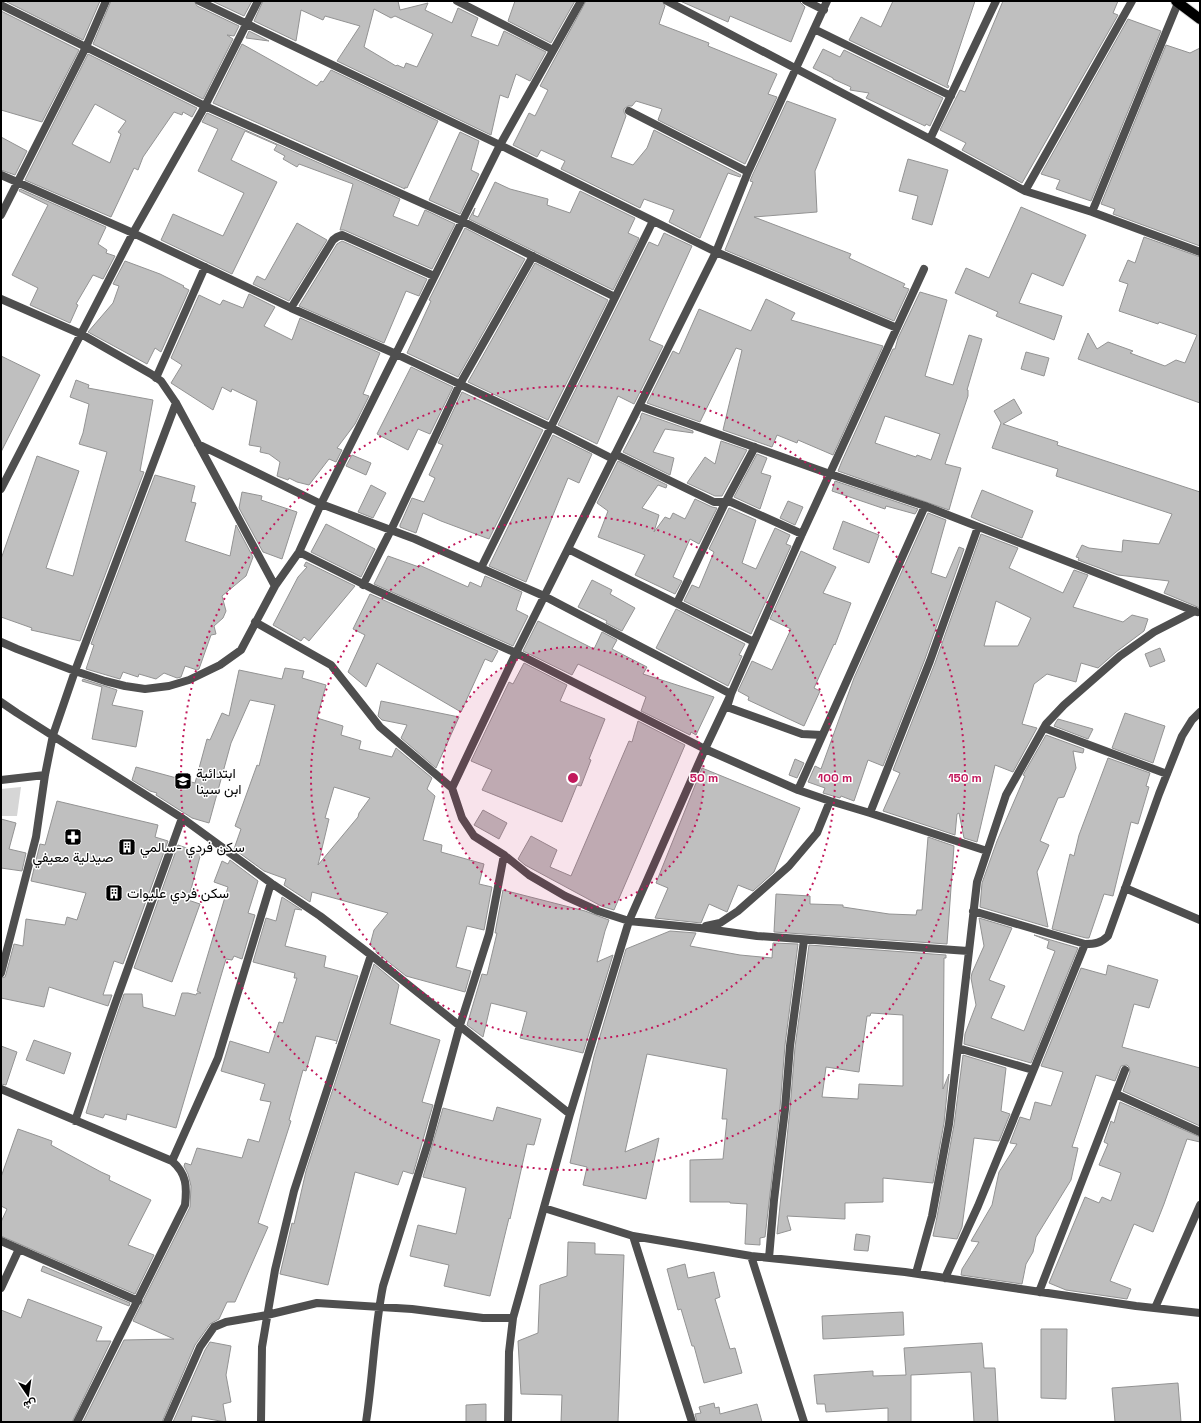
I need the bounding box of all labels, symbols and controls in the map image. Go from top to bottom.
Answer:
place label: ابتدائية ابن سينا [196,764,242,798]
text: 50 m [690,770,718,786]
text: 100 m [818,770,852,786]
text: 150 m [948,770,982,786]
school or university icon: ابتدائية ابن سينا [173,771,193,791]
centre of rings [566,771,580,785]
pharmacy icon: صيدلية معيفي [63,827,83,847]
building icon: سكن فردي -سالمي [117,837,137,857]
place label: سكن فردي -سالمي [140,838,245,859]
place label: صيدلية معيفي [33,848,114,869]
building icon: سكن فردي عليوات [104,883,124,903]
place label: سكن فردي عليوات [127,884,229,905]
north arrow [8,1375,48,1415]
text: ش [22,1396,38,1413]

